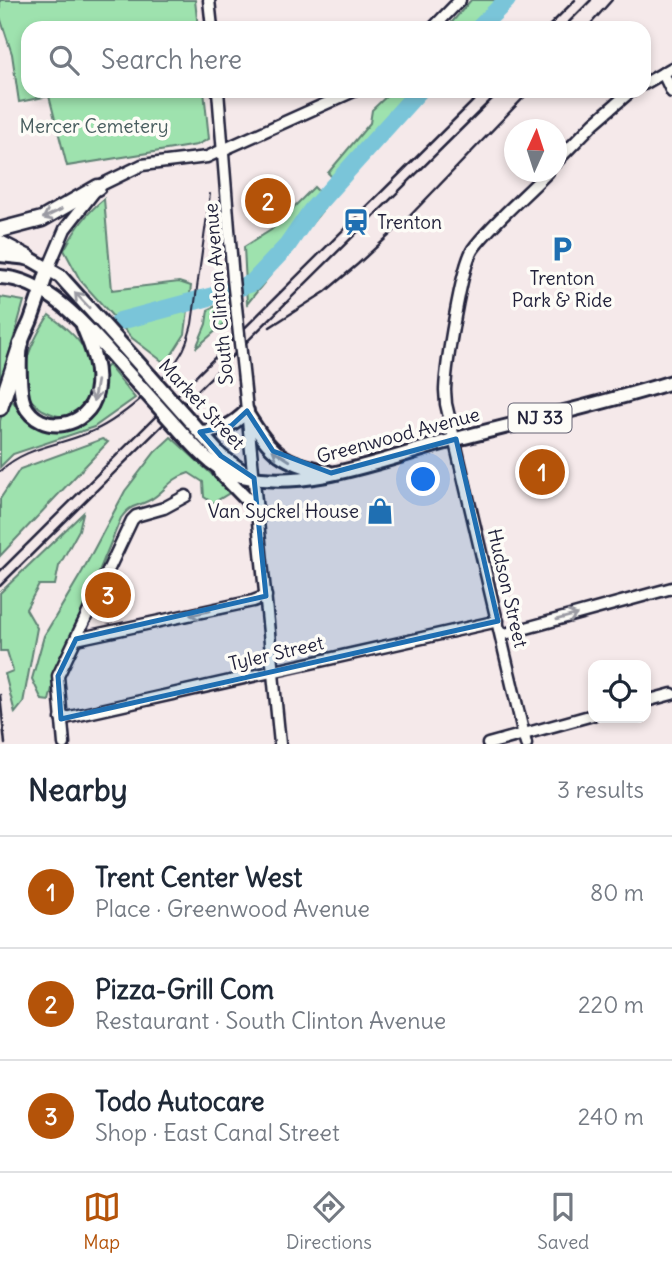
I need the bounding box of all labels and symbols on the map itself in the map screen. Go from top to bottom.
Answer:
park label: Mercer Cemetery [19,114,169,138]
north arrow [504,119,567,182]
pin: 2 [245,175,291,227]
street label: South Clinton Avenue [198,202,238,386]
station icon: Trenton [341,207,371,237]
one-way arrow [42,208,63,222]
place label: Trenton [377,210,442,234]
parking icon: Trenton Park & Ride [547,234,577,264]
place label: Trenton Park & Ride [512,266,612,312]
one-way arrow [74,291,90,309]
street label: Market Street [154,354,250,454]
one-way arrow [88,379,101,402]
street label: Greenwood Avenue [314,402,482,468]
road number: NJ 33 [508,404,572,432]
pin: 1 [519,446,565,498]
one-way arrow [272,448,291,463]
your location [406,462,440,496]
shop icon: Van Syckel House [365,496,395,526]
place label: Van Syckel House [208,499,359,523]
street label: Hudson Street [483,526,533,650]
pin: 3 [85,569,131,621]
one-way arrow [189,606,212,620]
one-way arrow [555,610,578,623]
street label: Tyler Street [226,630,326,676]

